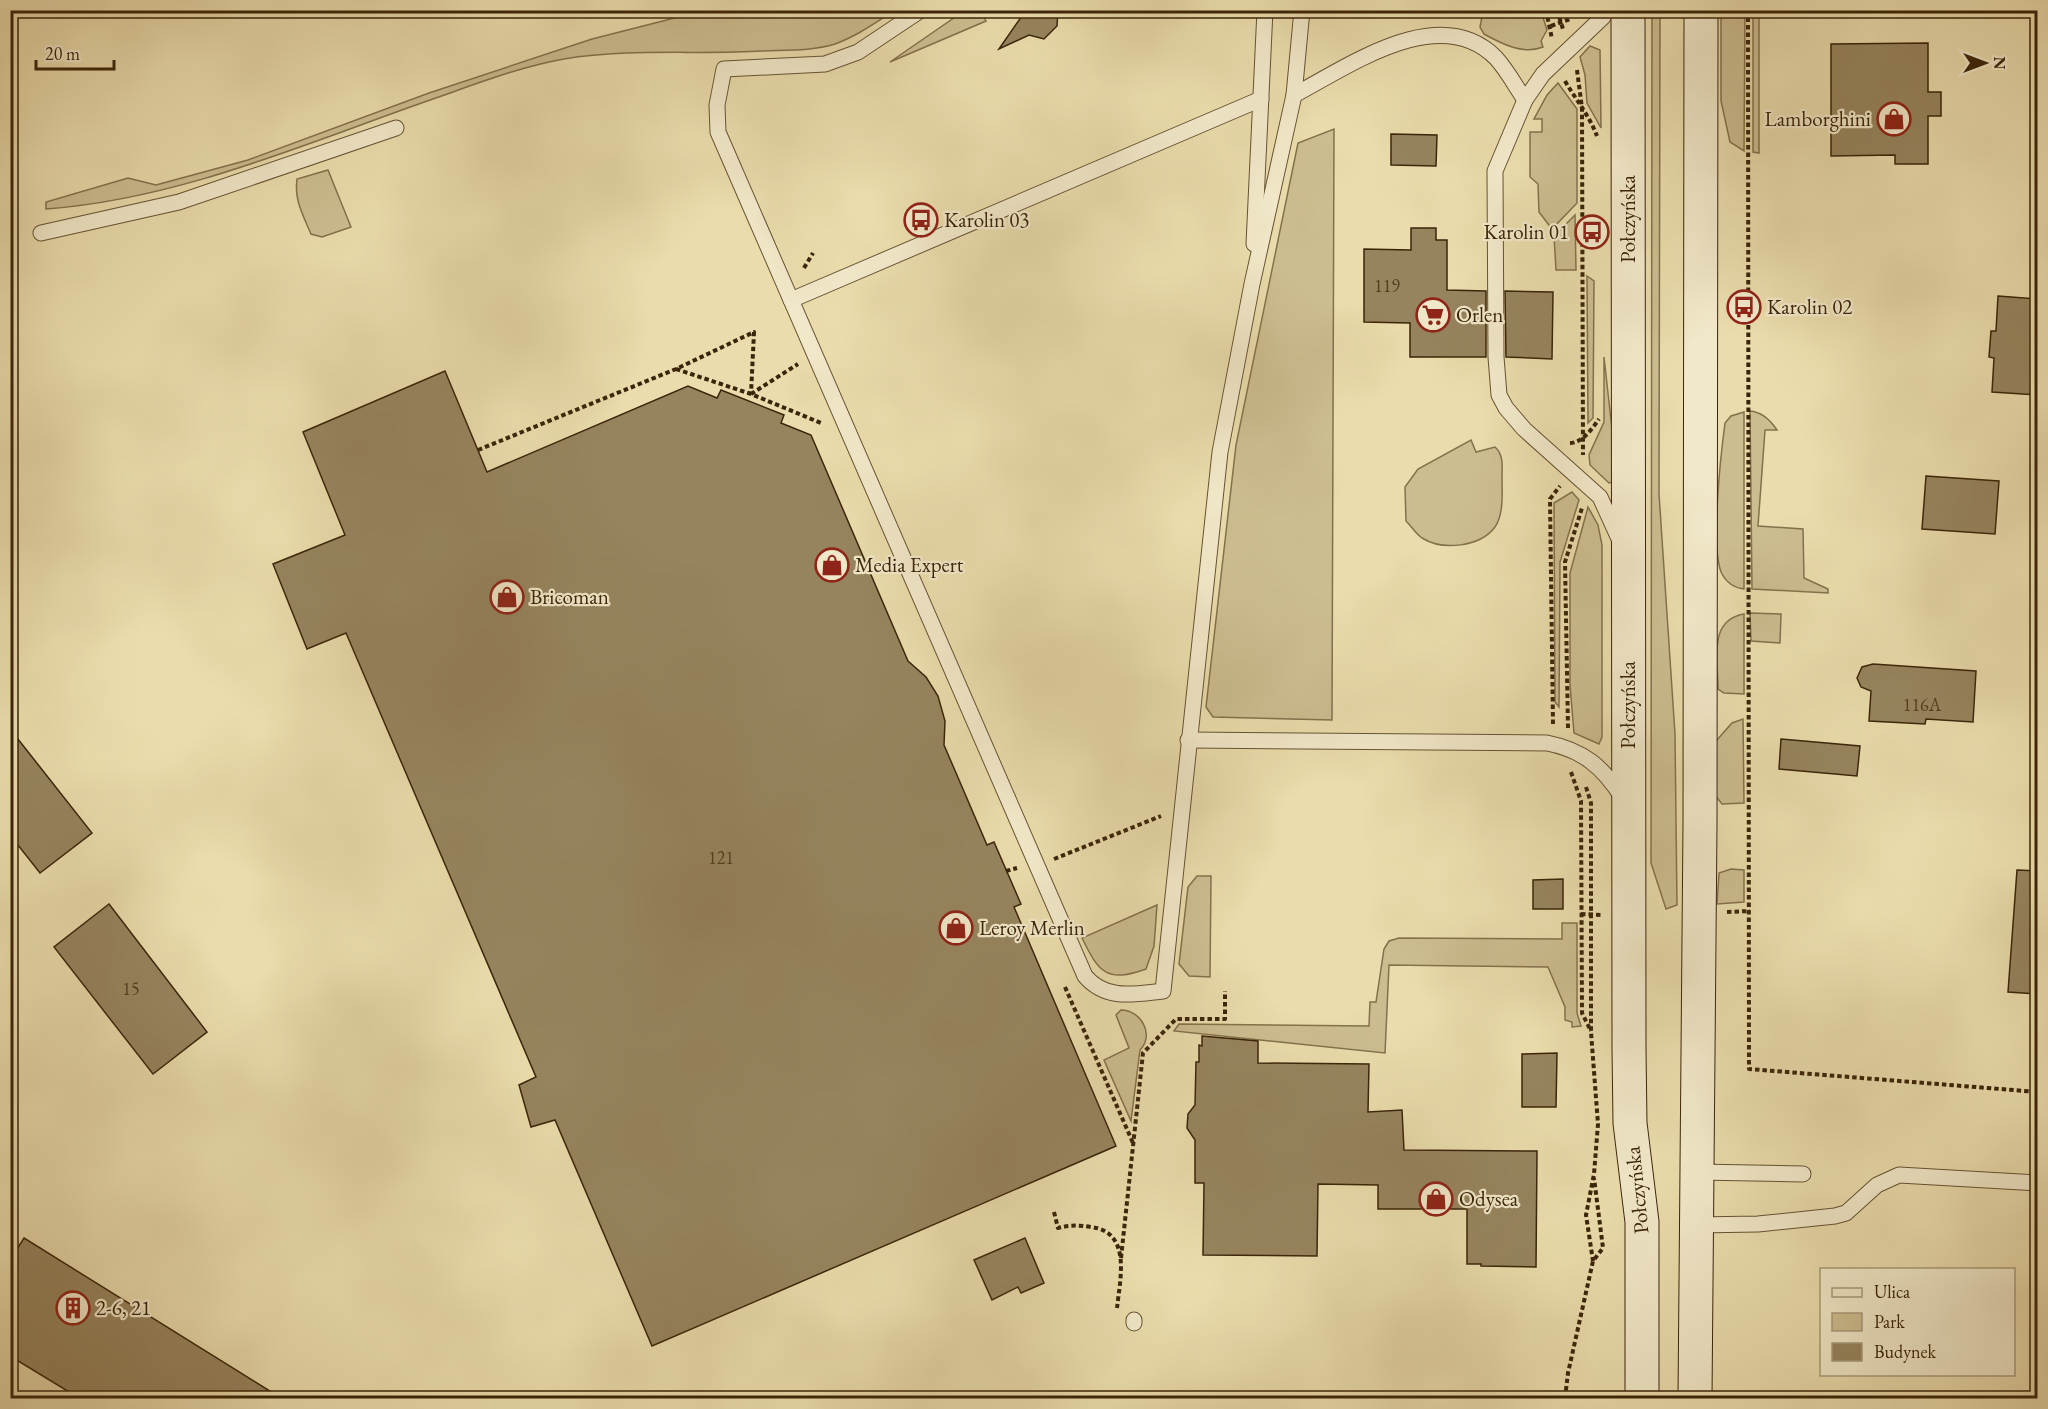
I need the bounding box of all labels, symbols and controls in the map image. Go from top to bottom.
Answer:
scale bar [36,33,114,71]
north arrow [1955,33,2015,93]
text: 20 m [45,42,80,65]
text: N [1989,57,2010,70]
shop icon: Lamborghini [1876,101,1912,137]
place label: Lamborghini [1764,105,1871,132]
street label: Połczyńska [1614,175,1641,263]
bus stop icon: Karolin 03 [903,202,939,238]
place label: Karolin 03 [944,206,1029,233]
bus stop icon: Karolin 01 [1574,214,1610,250]
place label: Karolin 01 [1484,218,1569,245]
house number: 119 [1374,274,1400,297]
bus stop icon: Karolin 02 [1726,289,1762,325]
place label: Karolin 02 [1767,293,1852,320]
supermarket icon: Orlen [1415,297,1451,333]
place label: Orlen [1456,301,1503,328]
shop icon: Media Expert [814,547,850,583]
place label: Media Expert [855,551,964,578]
shop icon: Bricoman [489,579,525,615]
place label: Bricoman [530,583,609,610]
street label: Połczyńska [1614,661,1641,749]
house number: 116A [1903,693,1942,716]
house number: 121 [708,846,734,869]
shop icon: Leroy Merlin [938,910,974,946]
place label: Leroy Merlin [979,914,1085,941]
house number: 15 [122,977,140,1000]
street label: Połczyńska [1618,1144,1655,1235]
shop icon: Odysea [1418,1181,1454,1217]
place label: Odysea [1459,1185,1519,1212]
legend [1820,1268,2015,1376]
text: Ulica [1874,1280,1911,1303]
building icon: 2-6, 21 [55,1290,91,1326]
place label: 2-6, 21 [96,1294,151,1321]
text: Park [1874,1310,1905,1333]
text: Budynek [1874,1340,1937,1363]

